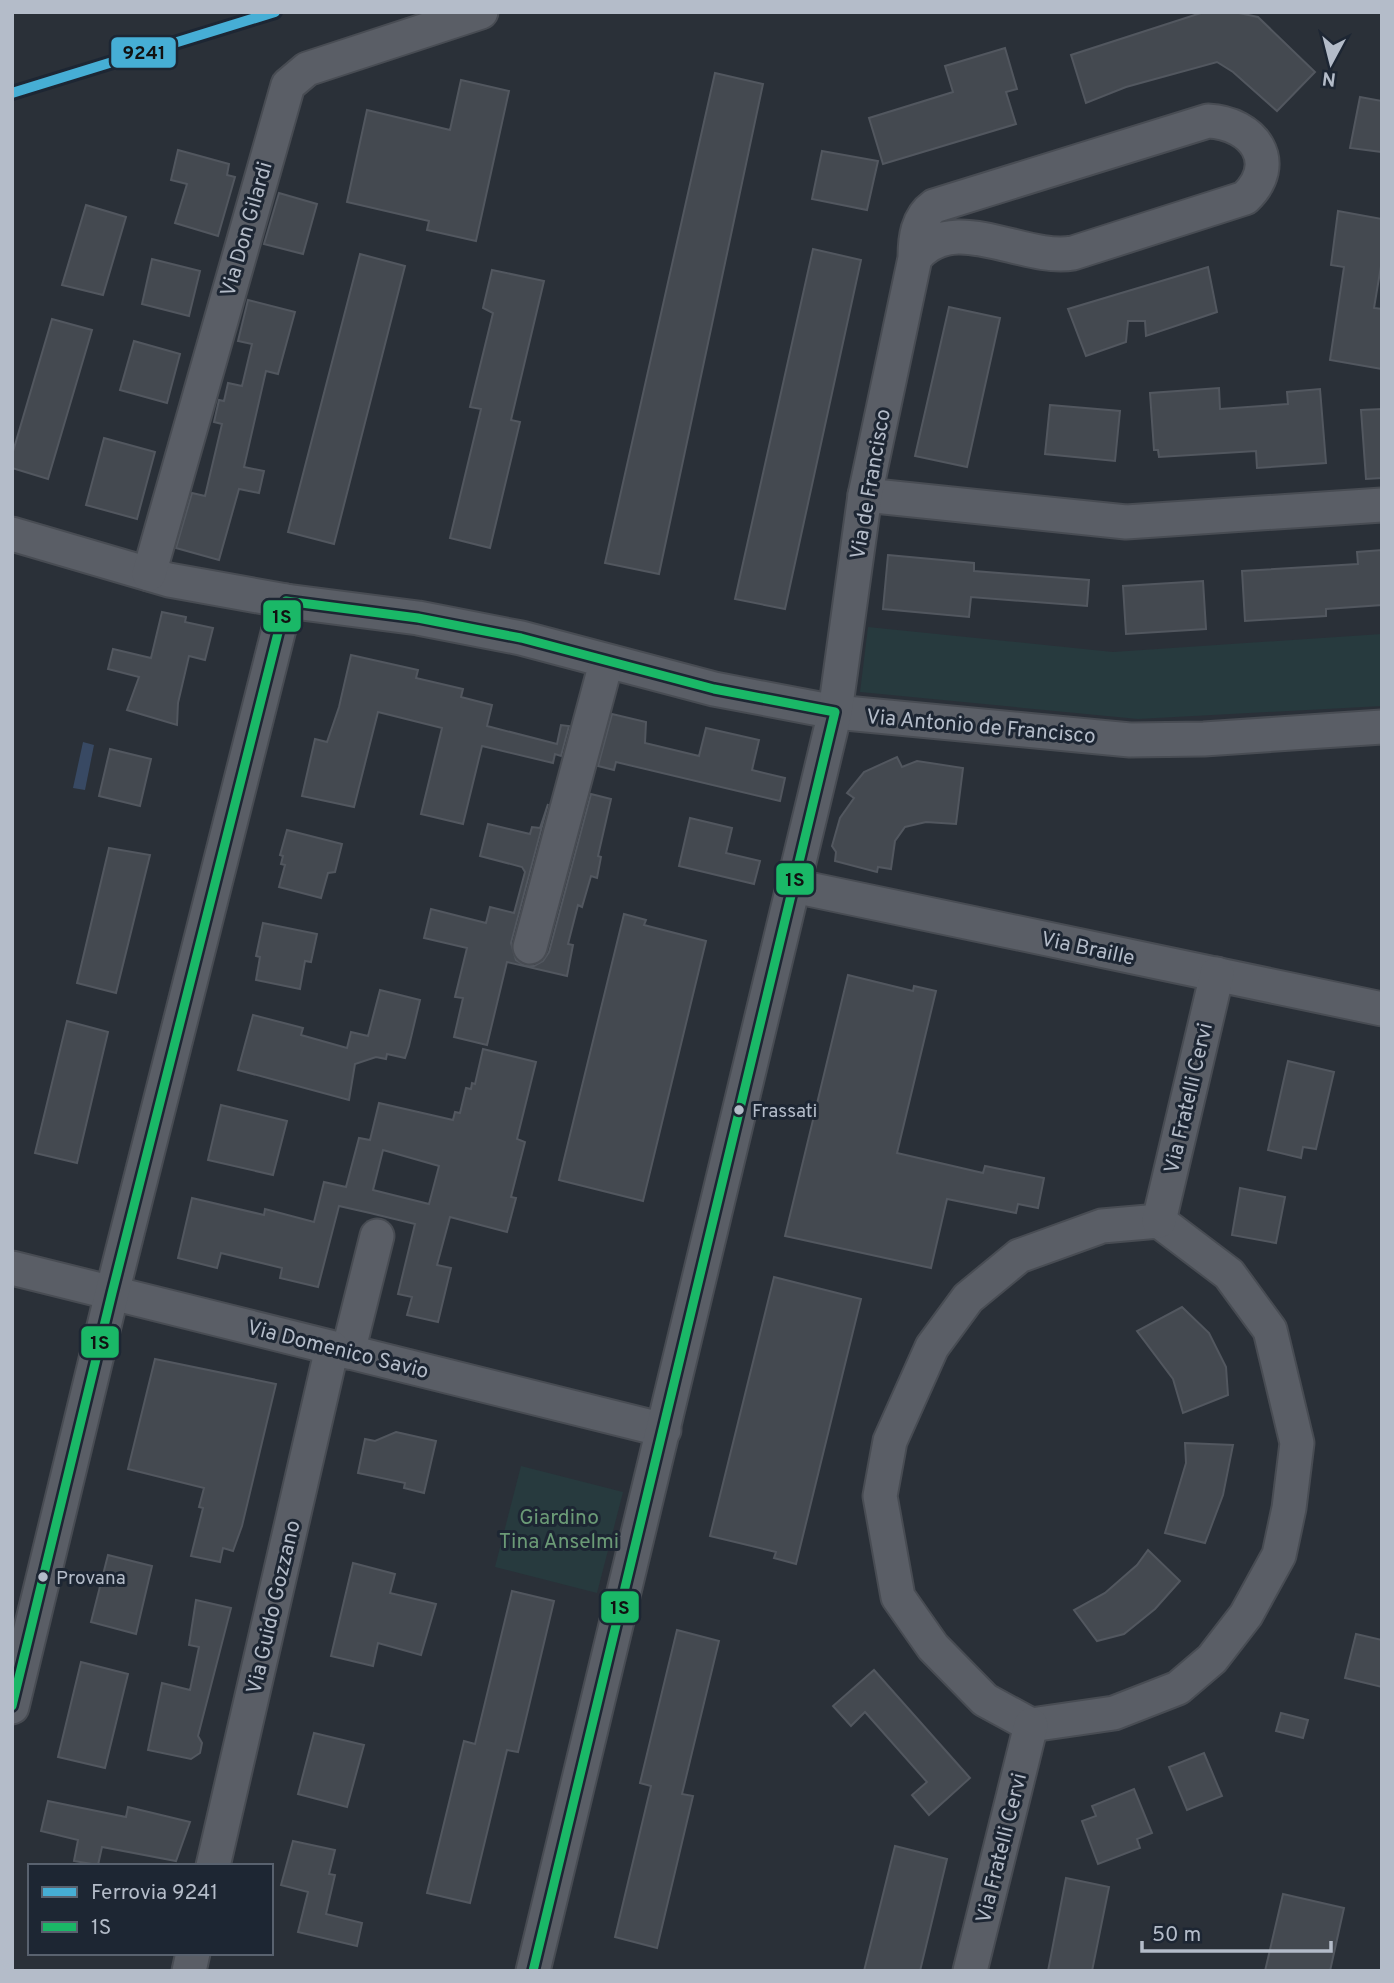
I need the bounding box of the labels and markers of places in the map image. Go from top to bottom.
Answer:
place label: Frassati [752,1100,817,1124]
marker: Frassati [732,1103,746,1117]
place label: Provana [56,1567,126,1591]
marker: Provana [36,1570,50,1584]

